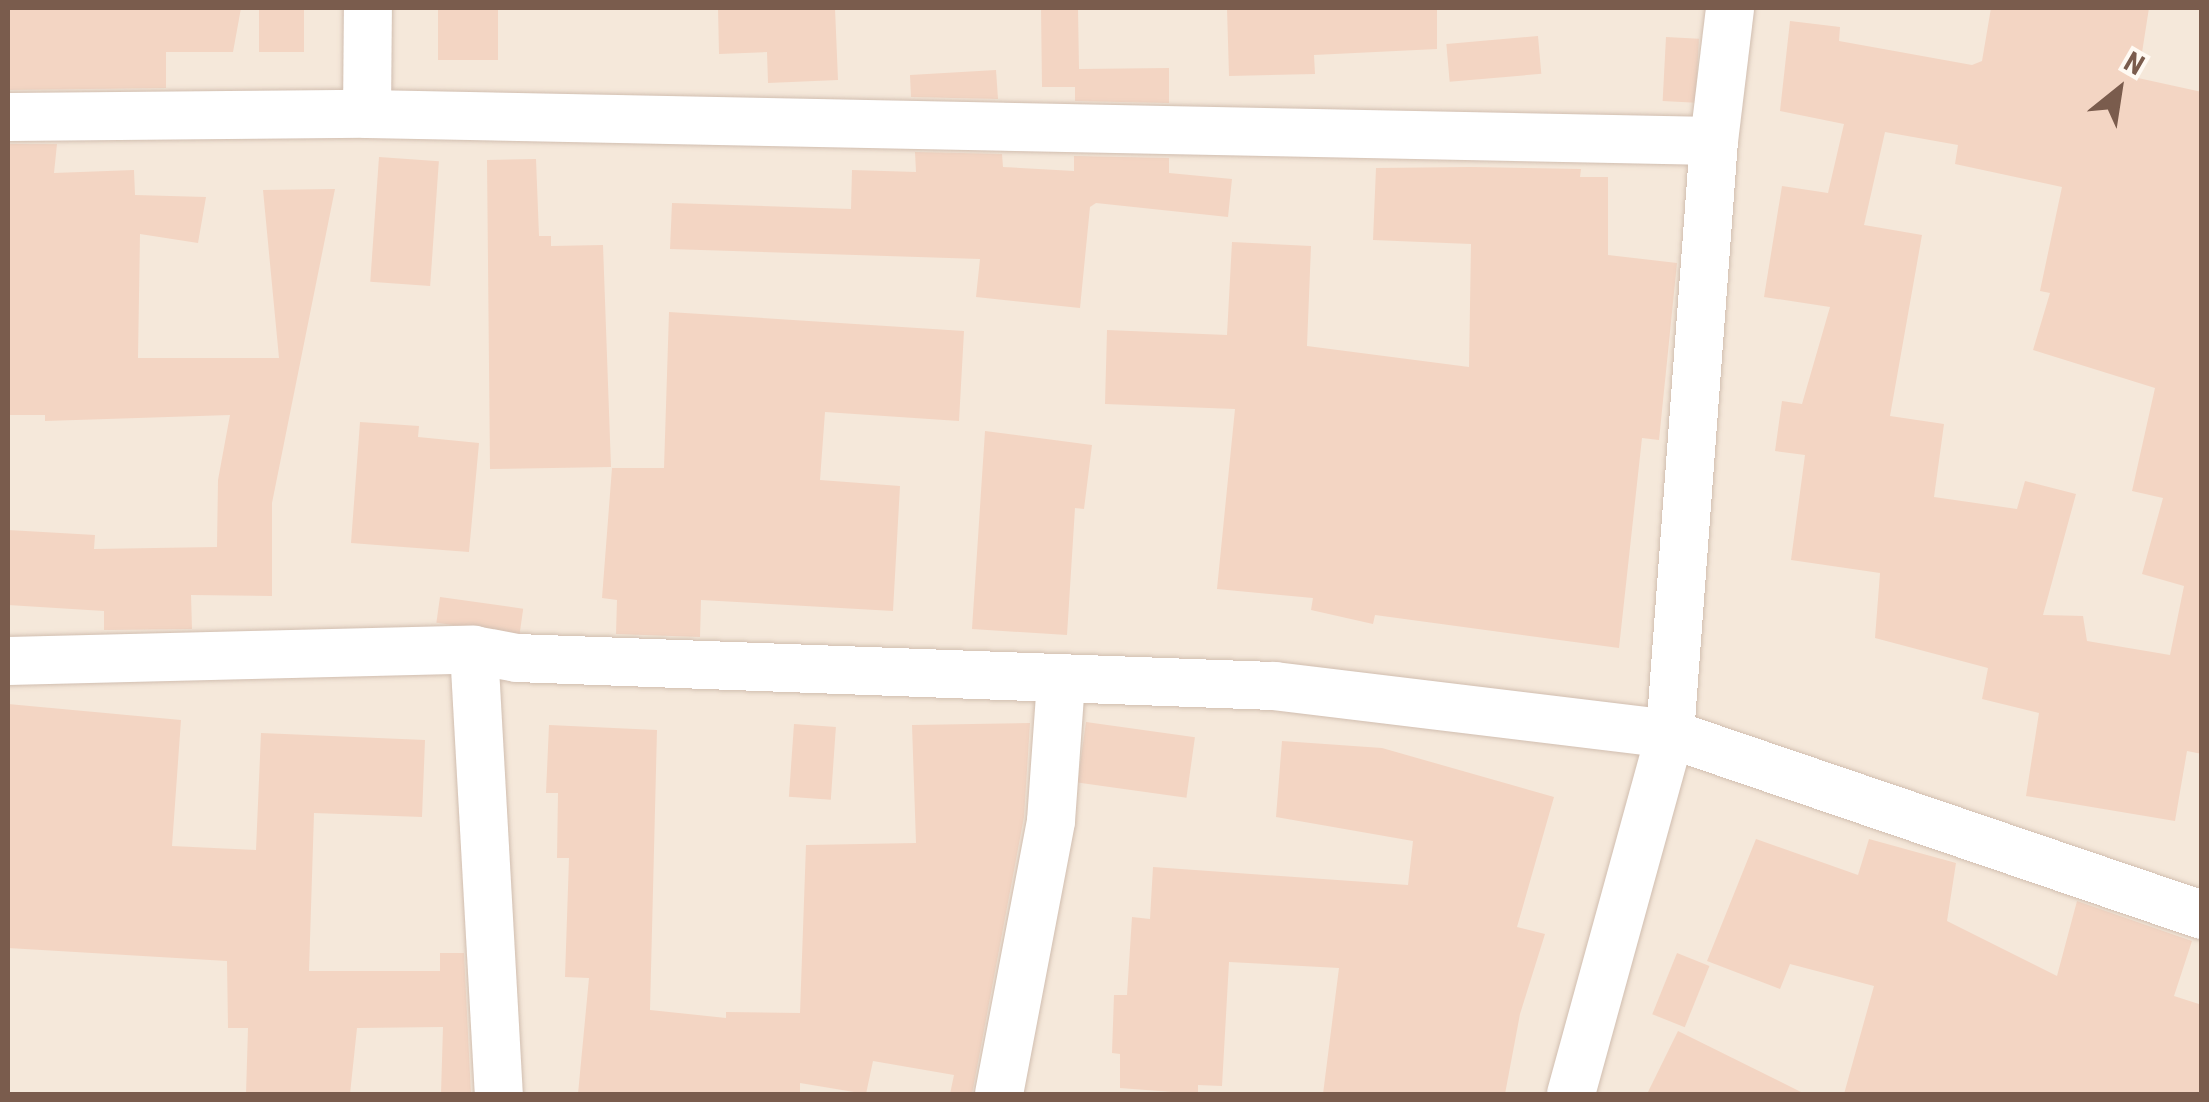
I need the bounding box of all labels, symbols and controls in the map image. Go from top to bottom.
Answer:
north arrow [2069,40,2169,140]
text: N [2119,45,2150,82]

